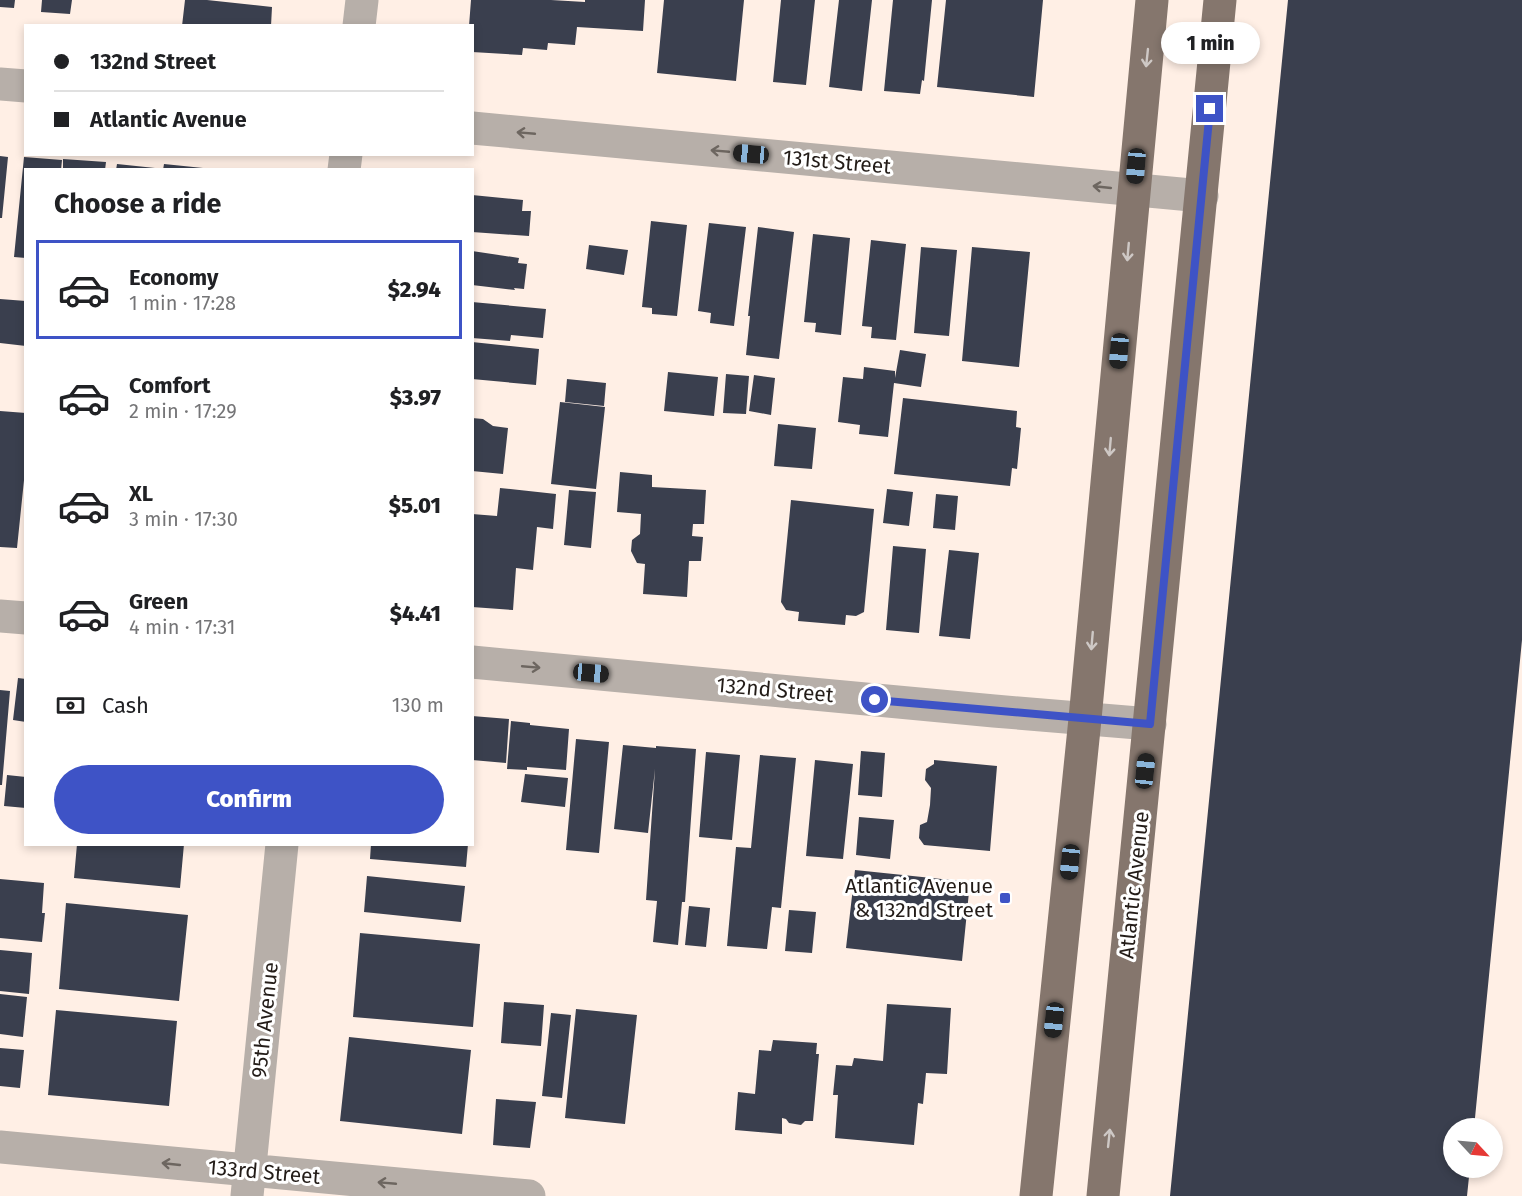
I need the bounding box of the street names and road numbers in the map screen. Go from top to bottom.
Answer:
street label: 131st Street [782,144,892,180]
street label: 132nd Street [716,672,835,708]
street label: Atlantic Avenue [1113,810,1155,960]
street label: 95th Avenue [246,961,284,1079]
street label: 133rd Street [207,1154,322,1190]

